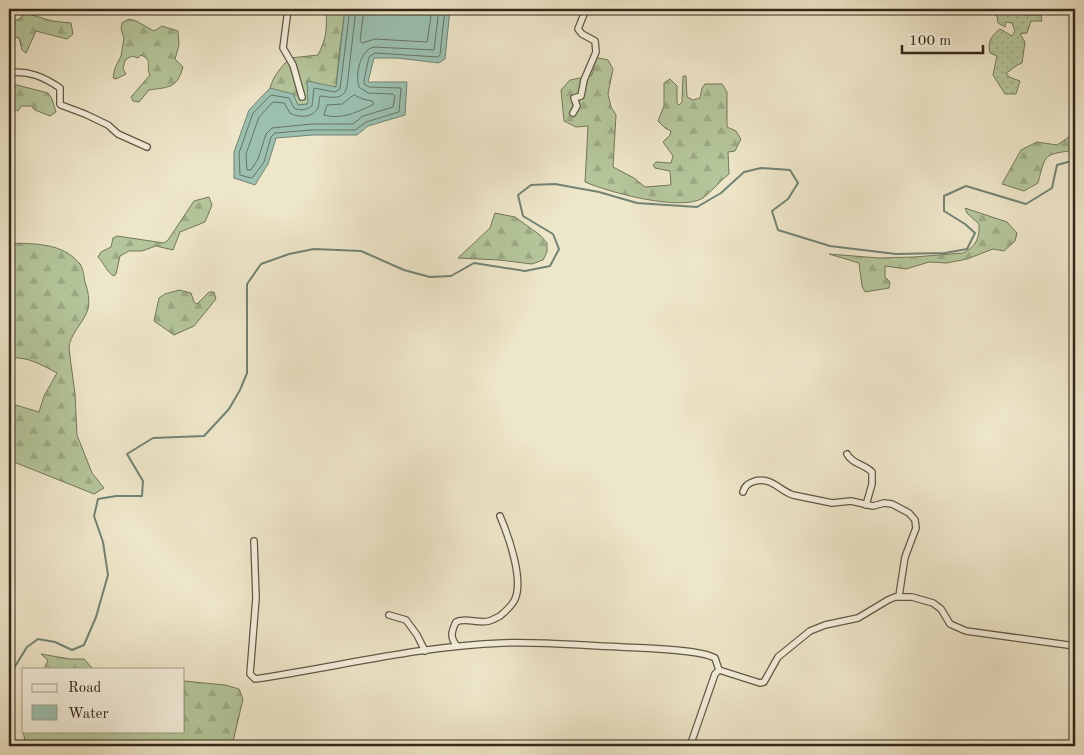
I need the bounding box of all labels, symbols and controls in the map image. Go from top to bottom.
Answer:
scale bar [902,22,983,54]
text: 100 m [909,34,951,49]
legend [22,668,185,732]
text: Road [68,681,102,696]
text: Water [68,707,109,722]

